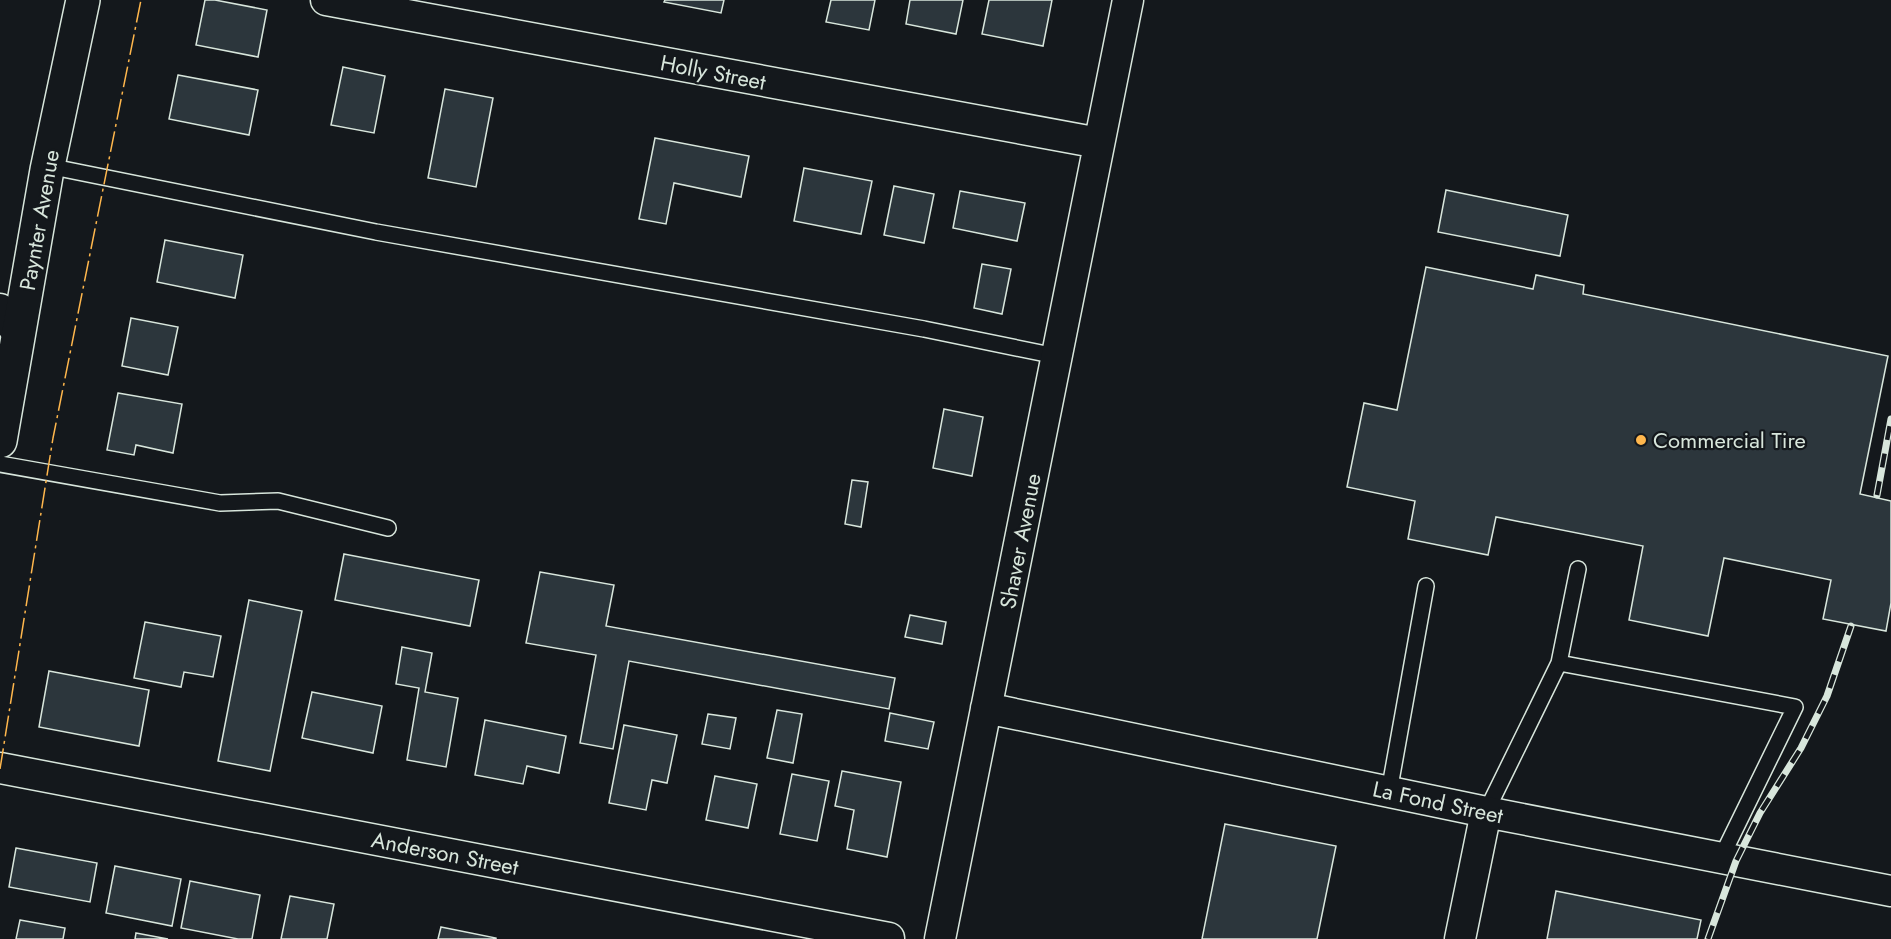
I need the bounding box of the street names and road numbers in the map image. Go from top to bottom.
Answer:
street label: Holly Street [658,46,769,98]
street label: Paynter Avenue [11,147,67,293]
street label: Shaver Avenue [991,470,1049,612]
street label: La Fond Street [1370,773,1507,832]
street label: Anderson Street [369,823,522,883]

